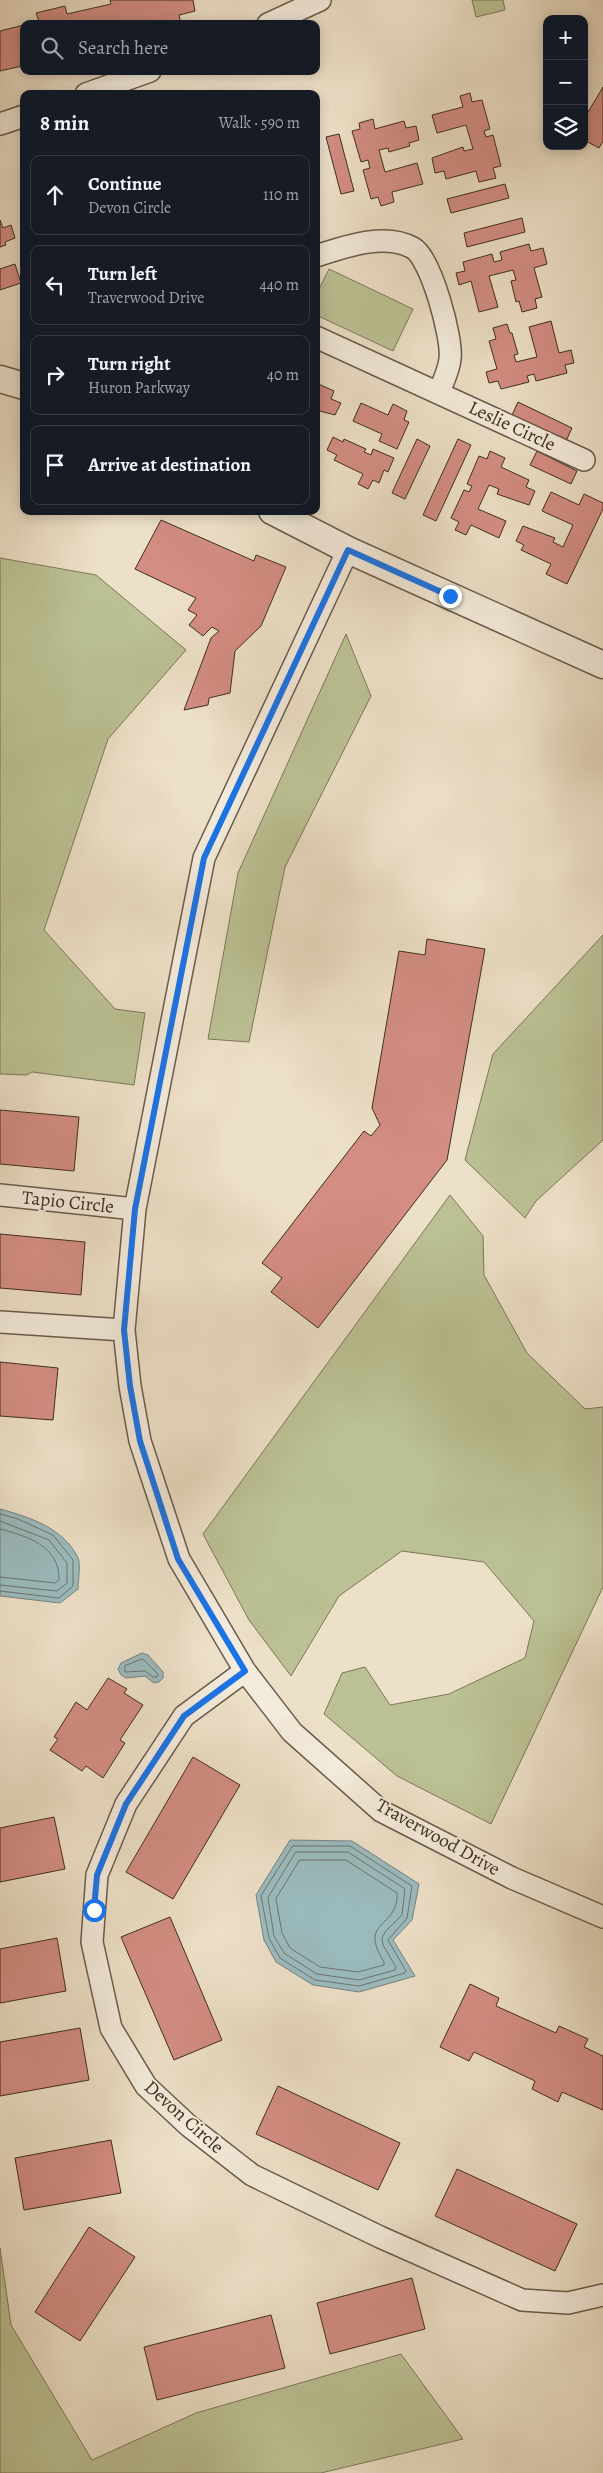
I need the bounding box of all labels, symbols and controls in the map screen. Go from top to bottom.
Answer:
map controls [543,15,588,150]
button: + [543,15,588,60]
search box [20,20,320,75]
icon: search [38,34,66,62]
text: Search here [78,35,168,61]
button: − [543,60,588,105]
button: layers [543,105,588,150]
text: 8 min [40,109,89,137]
text: Walk · 590 m [218,112,300,134]
text: Continue [88,171,162,197]
icon: ahead [41,181,69,209]
text: 110 m [263,184,299,206]
text: Devon Circle [88,197,171,219]
text: Turn left [88,261,157,287]
icon: left [41,271,69,299]
text: 440 m [259,274,299,296]
text: Traverwood Drive [88,287,204,309]
text: Turn right [88,351,170,377]
icon: right [41,361,69,389]
text: 40 m [267,364,299,386]
text: Huron Parkway [88,377,190,399]
street label: Leslie Circle [464,395,560,457]
icon: arrive [41,451,69,479]
text: Arrive at destination [88,452,251,478]
route end [439,585,462,608]
street label: Tapio Circle [21,1184,115,1220]
street label: Traverwood Drive [371,1792,505,1882]
route start [83,1899,106,1922]
street label: Devon Circle [139,2074,229,2160]

